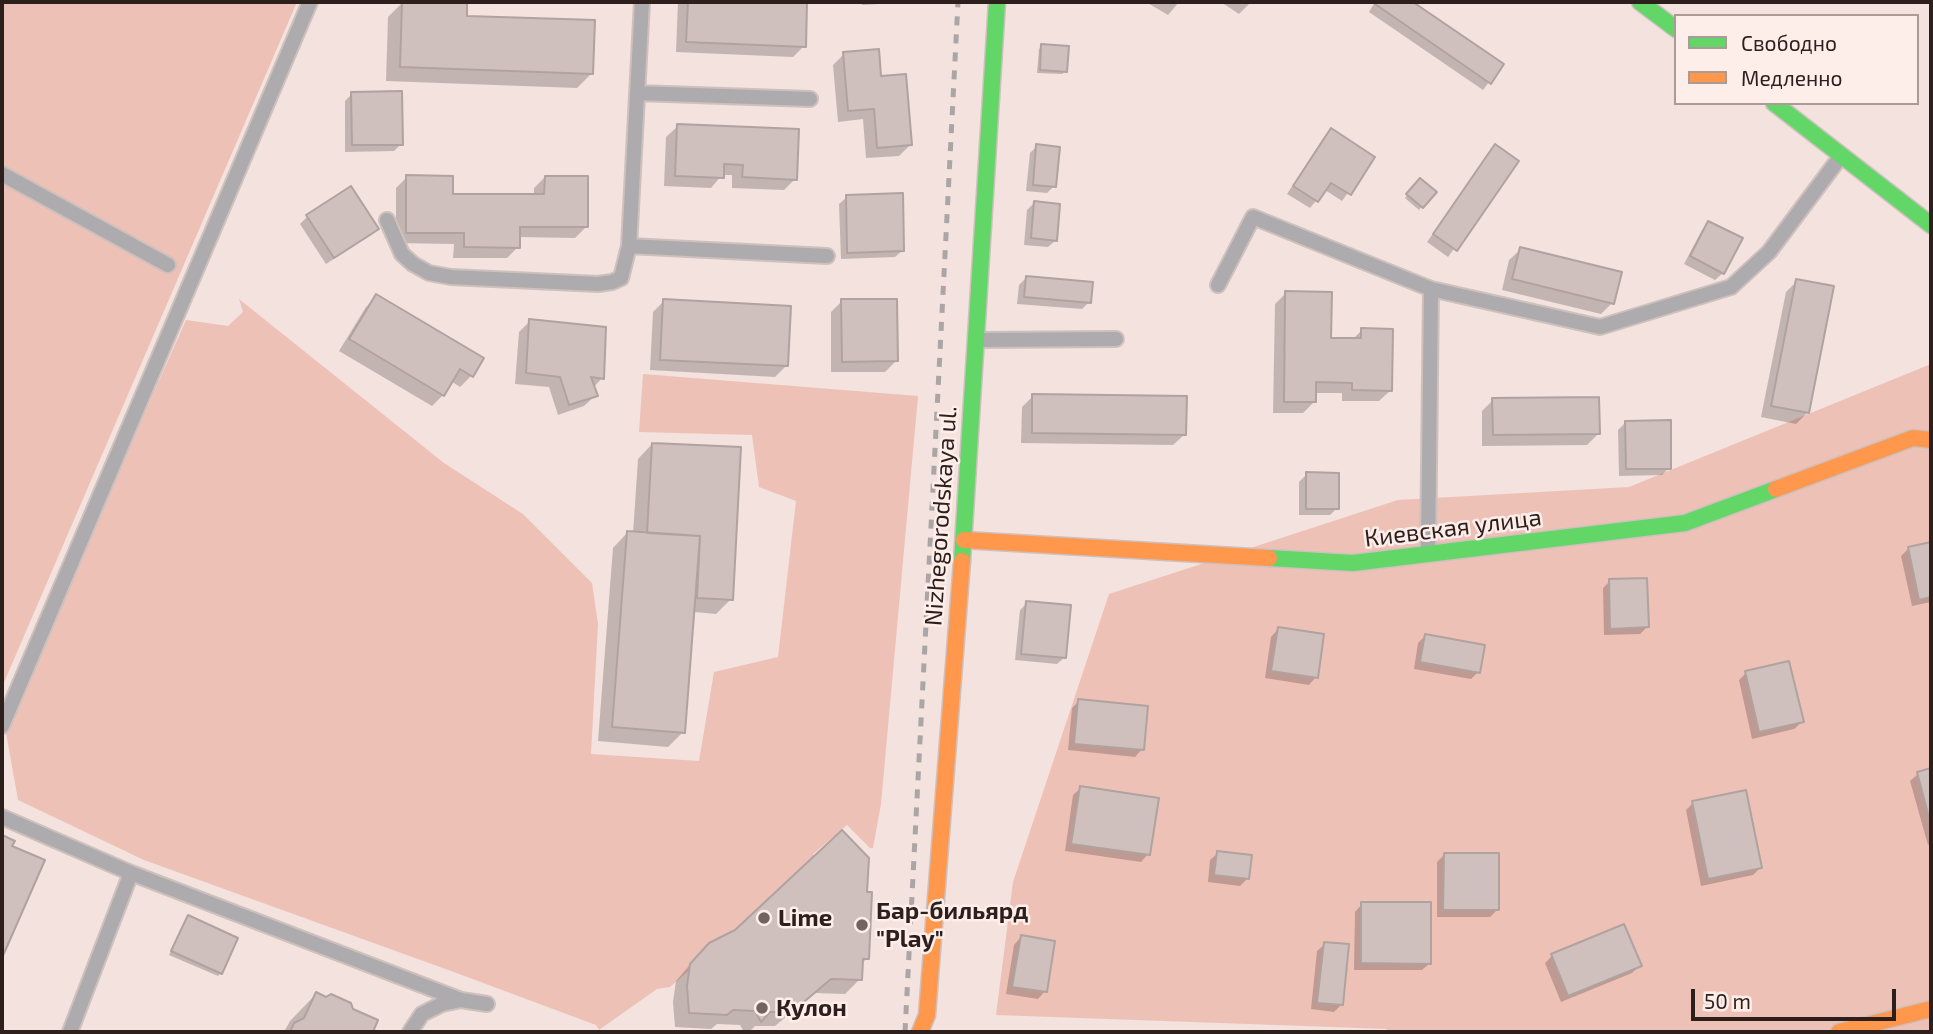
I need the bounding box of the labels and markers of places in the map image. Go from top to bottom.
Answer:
place label: Бар-бильярд "Play" [876,897,1028,953]
place label: Lime [778,904,832,932]
marker: Lime [756,910,772,926]
marker: Бар-бильярд "Play" [854,917,870,933]
place label: Кулон [776,994,847,1022]
marker: Кулон [754,1000,770,1016]

